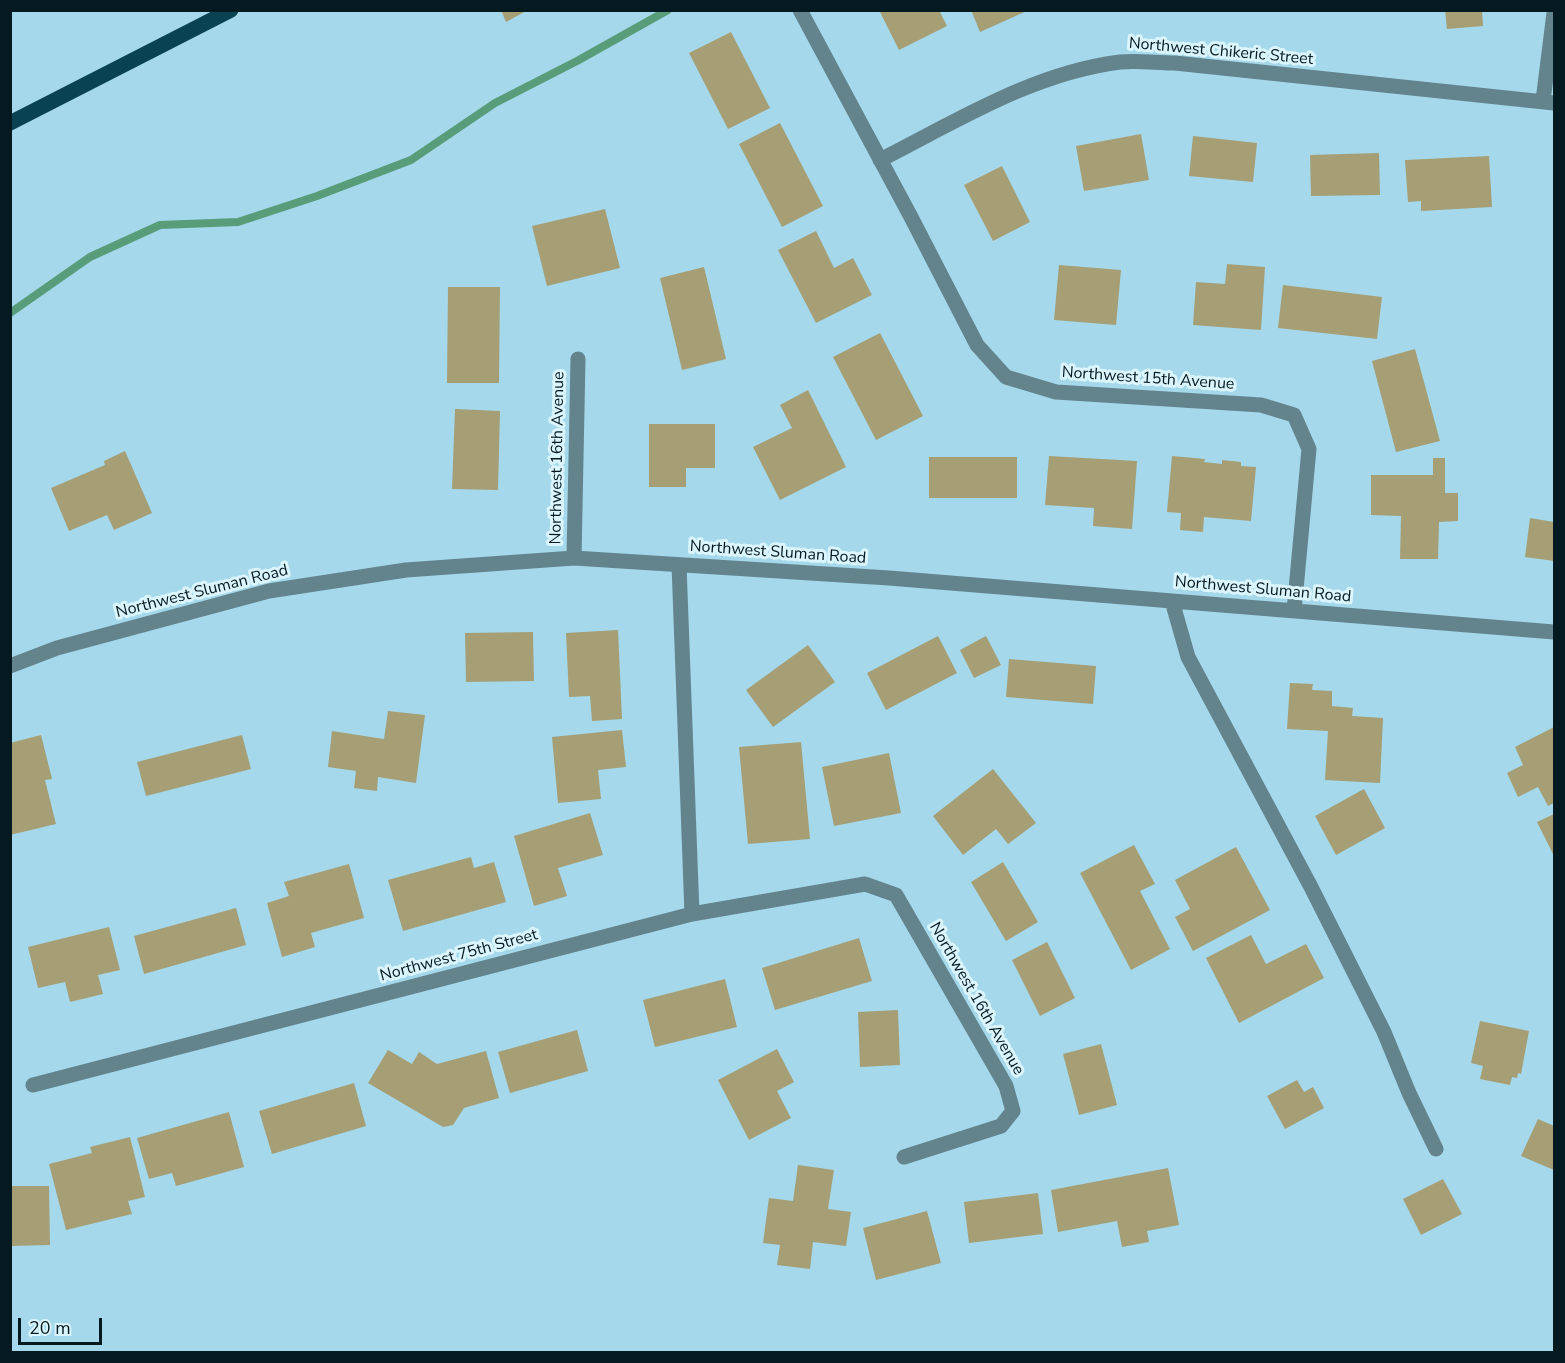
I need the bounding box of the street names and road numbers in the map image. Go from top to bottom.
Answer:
street label: Northwest Chikeric Street [1128,34,1314,70]
street label: Northwest 15th Avenue [1061,363,1235,395]
street label: Northwest 16th Avenue [547,371,569,545]
street label: Northwest Sluman Road [689,537,867,569]
street label: Northwest Sluman Road [114,561,290,623]
street label: Northwest Sluman Road [1174,573,1352,607]
street label: Northwest 16th Avenue [924,919,1028,1079]
street label: Northwest 75th Street [378,926,540,986]

